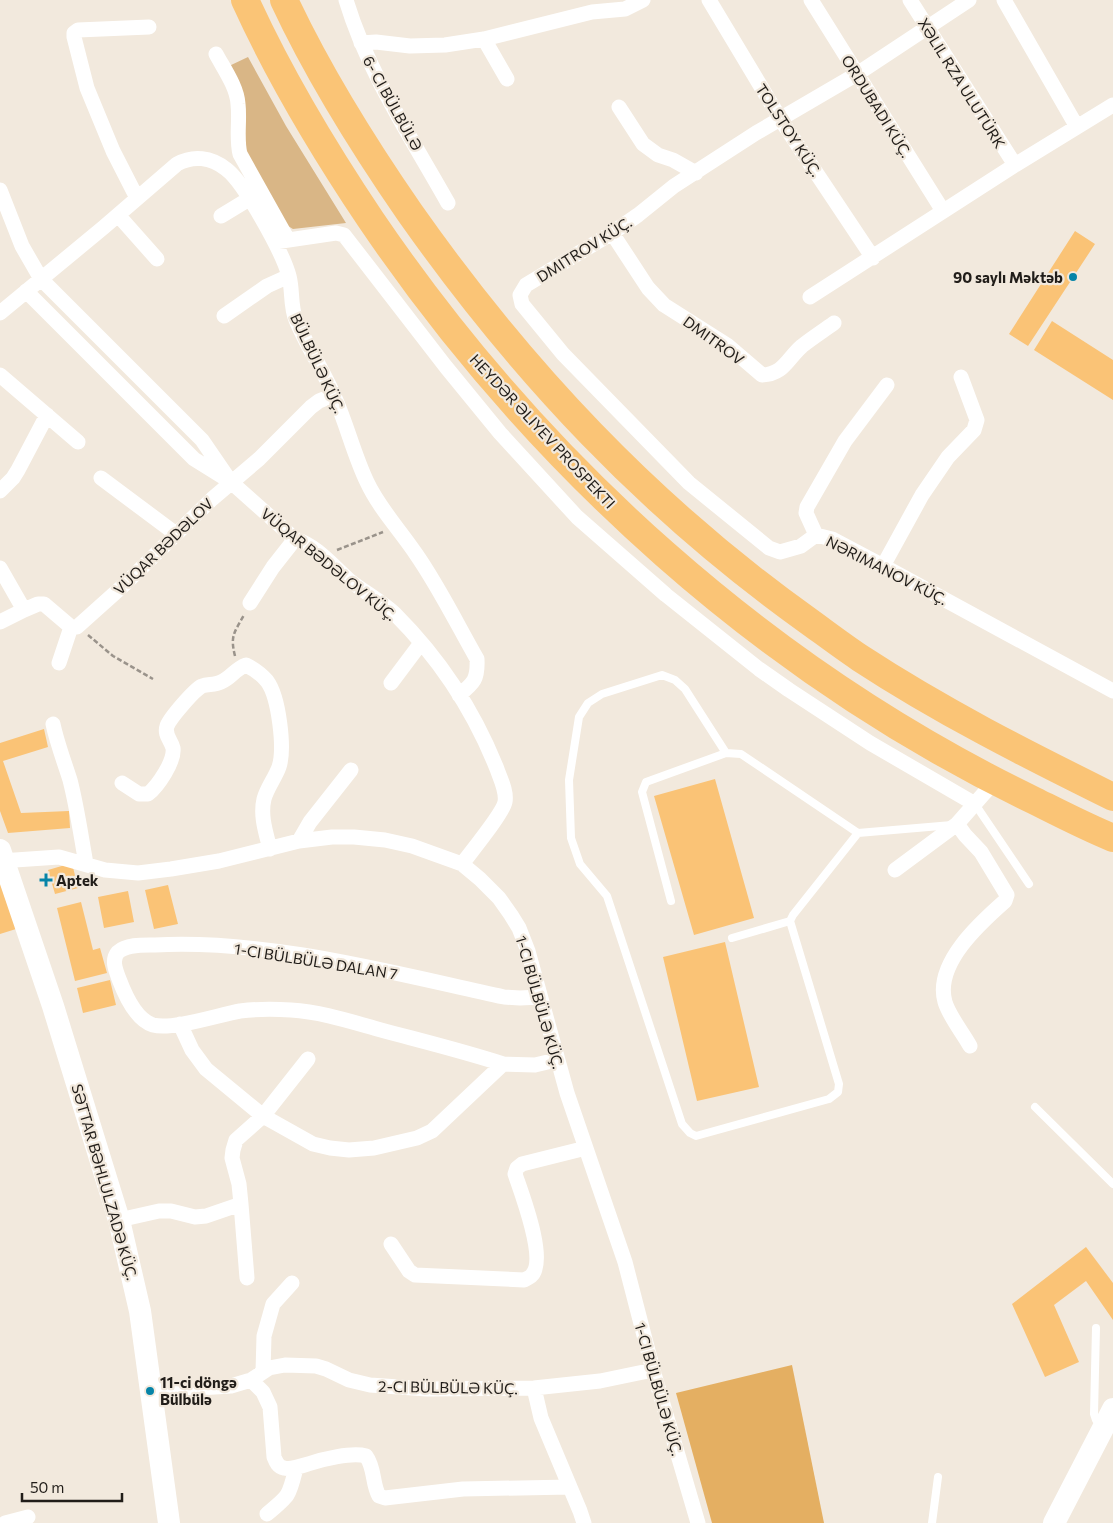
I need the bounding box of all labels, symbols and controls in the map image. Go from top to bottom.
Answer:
street label: XƏLIL RZA ULUTÜRK [915,15,1009,151]
street label: 6- CI BÜLBÜLƏ [360,52,427,154]
street label: ORDUBADI KÜÇ. [838,52,916,160]
street label: TOLSTOY KÜÇ. [752,80,826,180]
street label: DMITROV KÜÇ. [533,213,635,285]
place label: 90 saylı Məktəb [953,268,1063,286]
marker: 90 saylı Məktəb [1067,271,1079,283]
street label: BÜLBÜLƏ KÜÇ. [287,310,349,416]
street label: DMITROV [680,312,748,368]
street label: HEYDƏR ƏLIYEV PROSPEKTI [467,350,619,512]
street label: VÜQAR BƏDƏLOV [110,494,216,598]
street label: VÜQAR BƏDƏLOV KÜÇ. [258,504,400,624]
street label: NƏRIMANOV KÜÇ. [824,532,950,608]
place label: Aptek [56,871,99,889]
marker: Aptek [40,874,52,886]
street label: 1-CI BÜLBÜLƏ KÜÇ. [512,933,568,1071]
street label: 1-CI BÜLBÜLƏ DALAN 7 [233,939,399,983]
street label: SƏTTAR BƏHLULZADƏ KÜÇ. [68,1082,142,1282]
street label: 1-CI BÜLBÜLƏ KÜÇ. [631,1320,687,1458]
place label: 11-ci döngə Bülbülə [160,1373,237,1408]
street label: 2-CI BÜLBÜLƏ KÜÇ. [378,1377,518,1397]
marker: 11-ci döngə Bülbülə [144,1385,156,1397]
scale bar [22,1470,122,1502]
text: 50 m [30,1478,64,1496]

